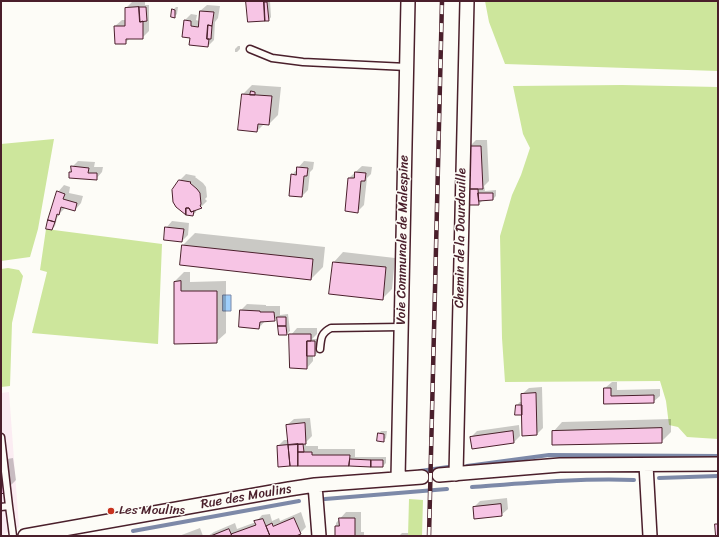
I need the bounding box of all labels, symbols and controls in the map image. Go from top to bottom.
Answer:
street label: Voie Communale de Malespine [394,155,412,325]
street label: Chemin de la Dourdouille [452,168,470,308]
street label: Rue des Moulins [200,481,292,513]
place label: Les Moulins [119,503,185,519]
marker: Les Moulins [106,506,116,516]

